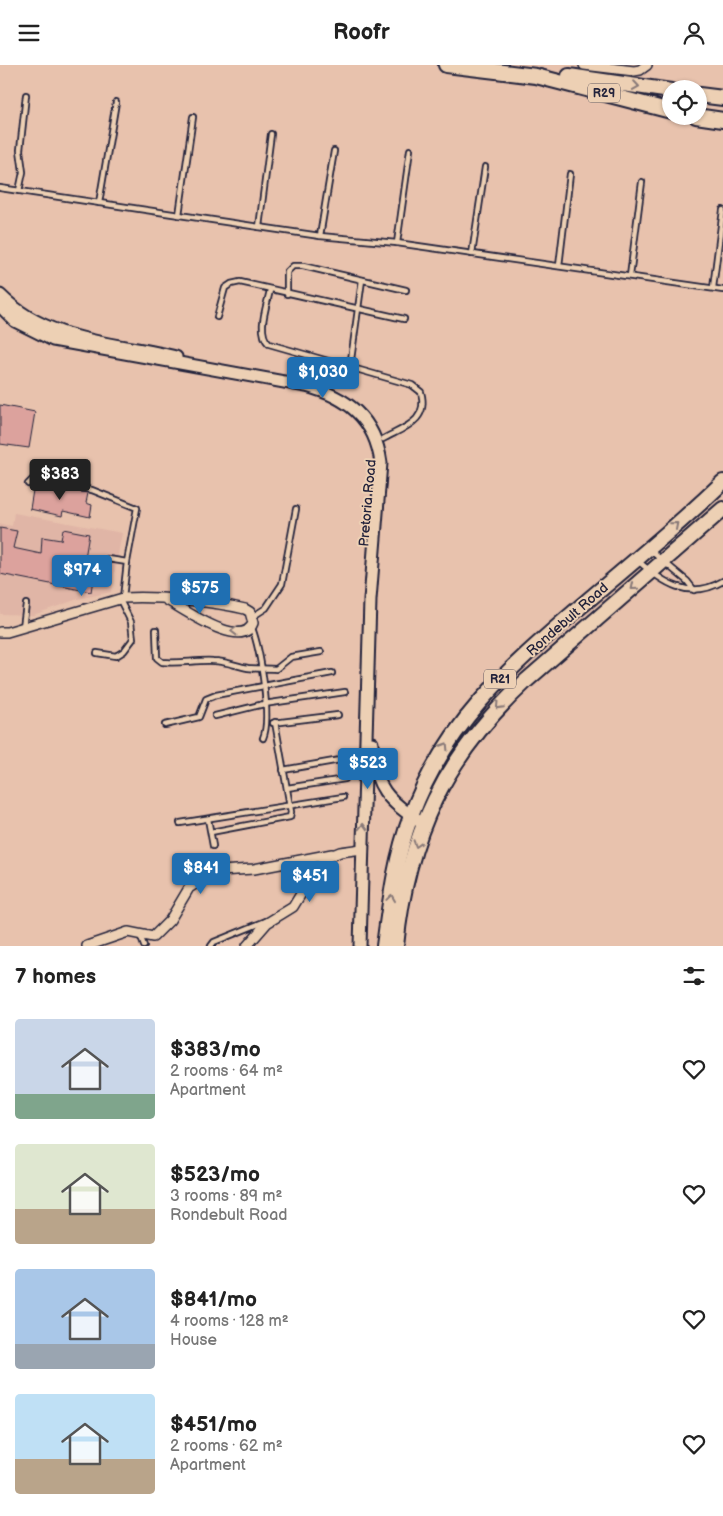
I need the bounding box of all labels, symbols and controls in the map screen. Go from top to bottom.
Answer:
icon: menu [15,19,43,47]
text: Roofr [333,19,390,46]
icon: person [680,19,708,47]
one-way arrow [632,80,641,90]
map controls [662,80,707,125]
button: locate [662,80,707,125]
road number: R29 [588,83,620,103]
pin: $1,030 [282,357,364,399]
text: $1,030 [298,363,348,382]
pin: $383 [30,459,90,501]
street label: Pretoria Road [355,459,380,547]
text: $383 [41,465,79,484]
one-way arrow [670,522,679,531]
pin: $974 [52,555,112,597]
text: $974 [63,561,101,580]
pin: $575 [170,573,230,615]
text: $575 [181,579,219,598]
street label: Rondebult Road [523,579,612,659]
one-way arrow [631,581,640,590]
one-way arrow [229,626,237,637]
road number: R21 [484,669,516,689]
one-way arrow [496,701,505,710]
one-way arrow [439,742,449,751]
pin: $523 [338,747,398,790]
text: $523 [349,754,387,773]
one-way arrow [357,823,368,831]
one-way arrow [412,840,422,848]
pin: $841 [171,853,231,895]
text: $841 [183,859,219,878]
pin: $451 [280,861,340,903]
text: $451 [292,867,328,886]
one-way arrow [385,893,395,902]
icon: filters [680,962,708,990]
text: 7 homes [15,964,96,989]
text: $383/mo [170,1037,261,1062]
icon: home [55,1039,115,1099]
icon: heart [680,1055,708,1083]
text: 2 rooms · 64 m² [170,1062,283,1081]
text: Apartment [170,1081,246,1100]
text: $523/mo [170,1162,260,1187]
icon: home [55,1164,115,1224]
icon: heart [680,1180,708,1208]
text: 3 rooms · 89 m² [170,1187,282,1206]
text: Rondebult Road [170,1206,287,1225]
text: $841/mo [170,1287,257,1312]
icon: home [55,1289,115,1349]
icon: heart [680,1305,708,1333]
text: 4 rooms · 128 m² [170,1312,289,1331]
text: House [170,1331,217,1350]
text: $451/mo [170,1412,257,1437]
icon: home [55,1414,115,1474]
icon: heart [680,1430,708,1458]
text: 2 rooms · 62 m² [170,1437,283,1456]
text: Apartment [170,1456,246,1475]

